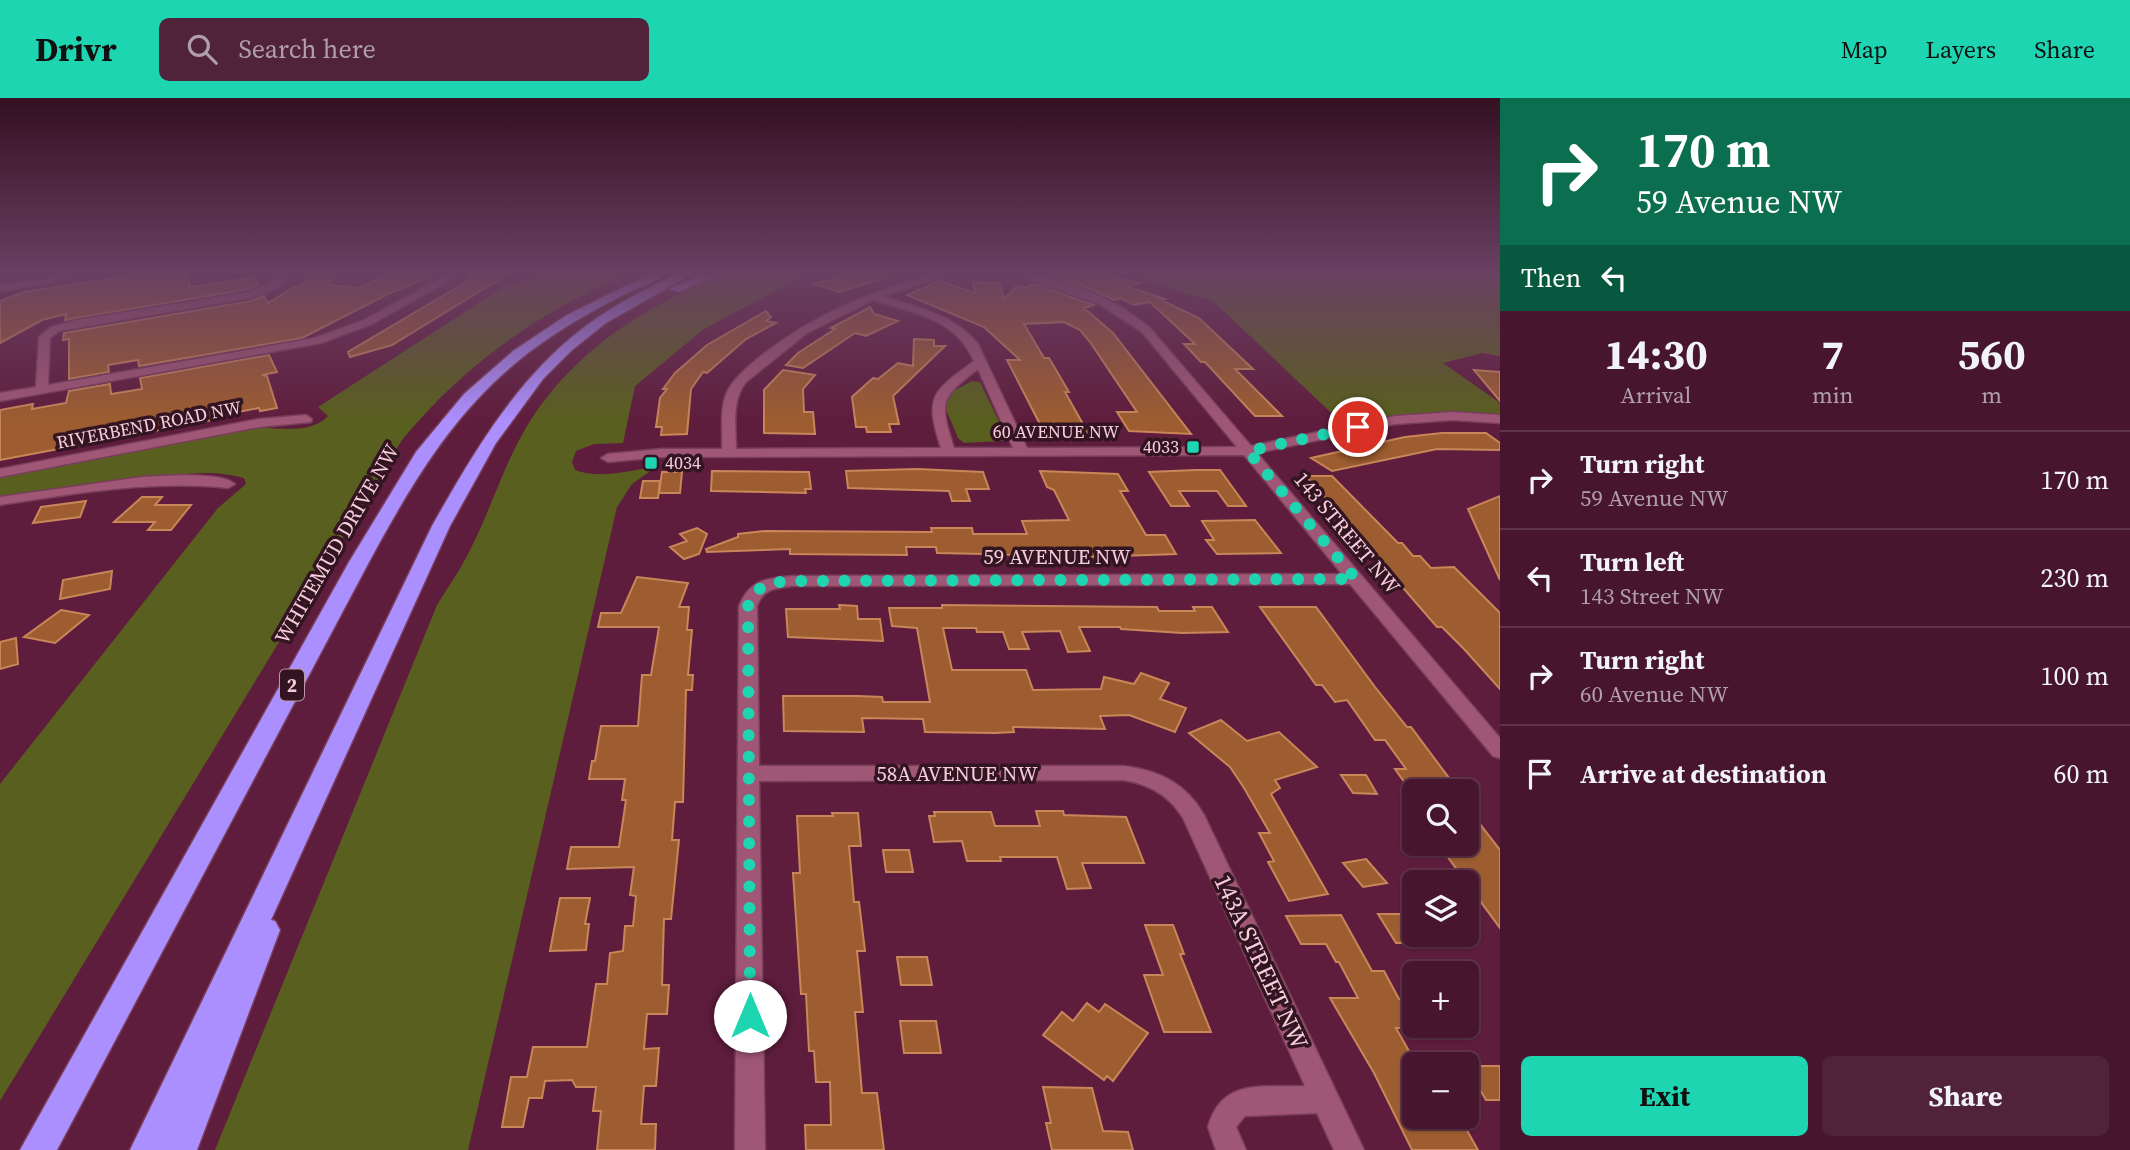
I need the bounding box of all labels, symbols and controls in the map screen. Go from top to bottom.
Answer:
search box [159,18,649,81]
text: Drivr [35,27,117,72]
icon: search [183,30,221,68]
text: Search here [239,31,376,67]
text: Map [1841,33,1888,66]
text: Layers [1926,33,1996,66]
text: Share [2034,33,2095,66]
text: 170 m [1636,116,1771,183]
icon: right [1521,126,1612,217]
text: 59 Avenue NW [1636,180,1842,224]
icon: left [1595,259,1633,297]
text: Then [1521,260,1581,296]
text: 14:30 [1604,325,1708,383]
text: 7 [1821,325,1844,383]
text: 560 [1958,325,2026,383]
text: Arrival [1620,379,1691,411]
text: min [1812,379,1853,411]
text: m [1981,379,2002,411]
street label: RIVERBEND ROAD NW [54,394,244,455]
pin [1328,397,1388,457]
icon: arrive [1339,408,1377,446]
street label: 60 AVENUE NW [993,419,1120,444]
place label: 4033 [1143,434,1179,459]
street label: WHITEMUD DRIVE NW [267,438,406,649]
marker: 4033 [1185,439,1201,455]
text: Turn right [1580,446,1704,482]
place label: 4034 [665,450,701,475]
marker: 4034 [643,455,659,471]
icon: right [1521,461,1559,499]
text: 170 m [2041,462,2109,498]
street label: 143 STREET NW [1288,465,1408,601]
text: 59 Avenue NW [1580,482,1728,514]
street label: 59 AVENUE NW [983,542,1132,571]
text: Turn left [1580,544,1684,580]
icon: left [1521,559,1559,597]
text: 230 m [2041,560,2109,596]
text: 143 Street NW [1580,580,1724,612]
text: Turn right [1580,642,1704,678]
icon: right [1521,657,1559,695]
text: 100 m [2041,658,2109,694]
road number: 2 [280,670,304,700]
text: 60 Avenue NW [1580,678,1728,710]
icon: arrive [1521,755,1559,793]
text: Arrive at destination [1580,756,1827,792]
text: 60 m [2054,756,2109,792]
street label: 58A AVENUE NW [876,759,1038,788]
map controls [1402,779,1479,1129]
button: search [1402,779,1479,856]
street label: 143A STREET NW [1207,869,1316,1054]
button: layers [1402,870,1479,947]
button: + [1402,961,1479,1038]
position arrow [713,979,787,1053]
button: − [1402,1052,1479,1129]
button: Exit [1521,1056,1808,1136]
button: Share [1822,1056,2109,1136]

